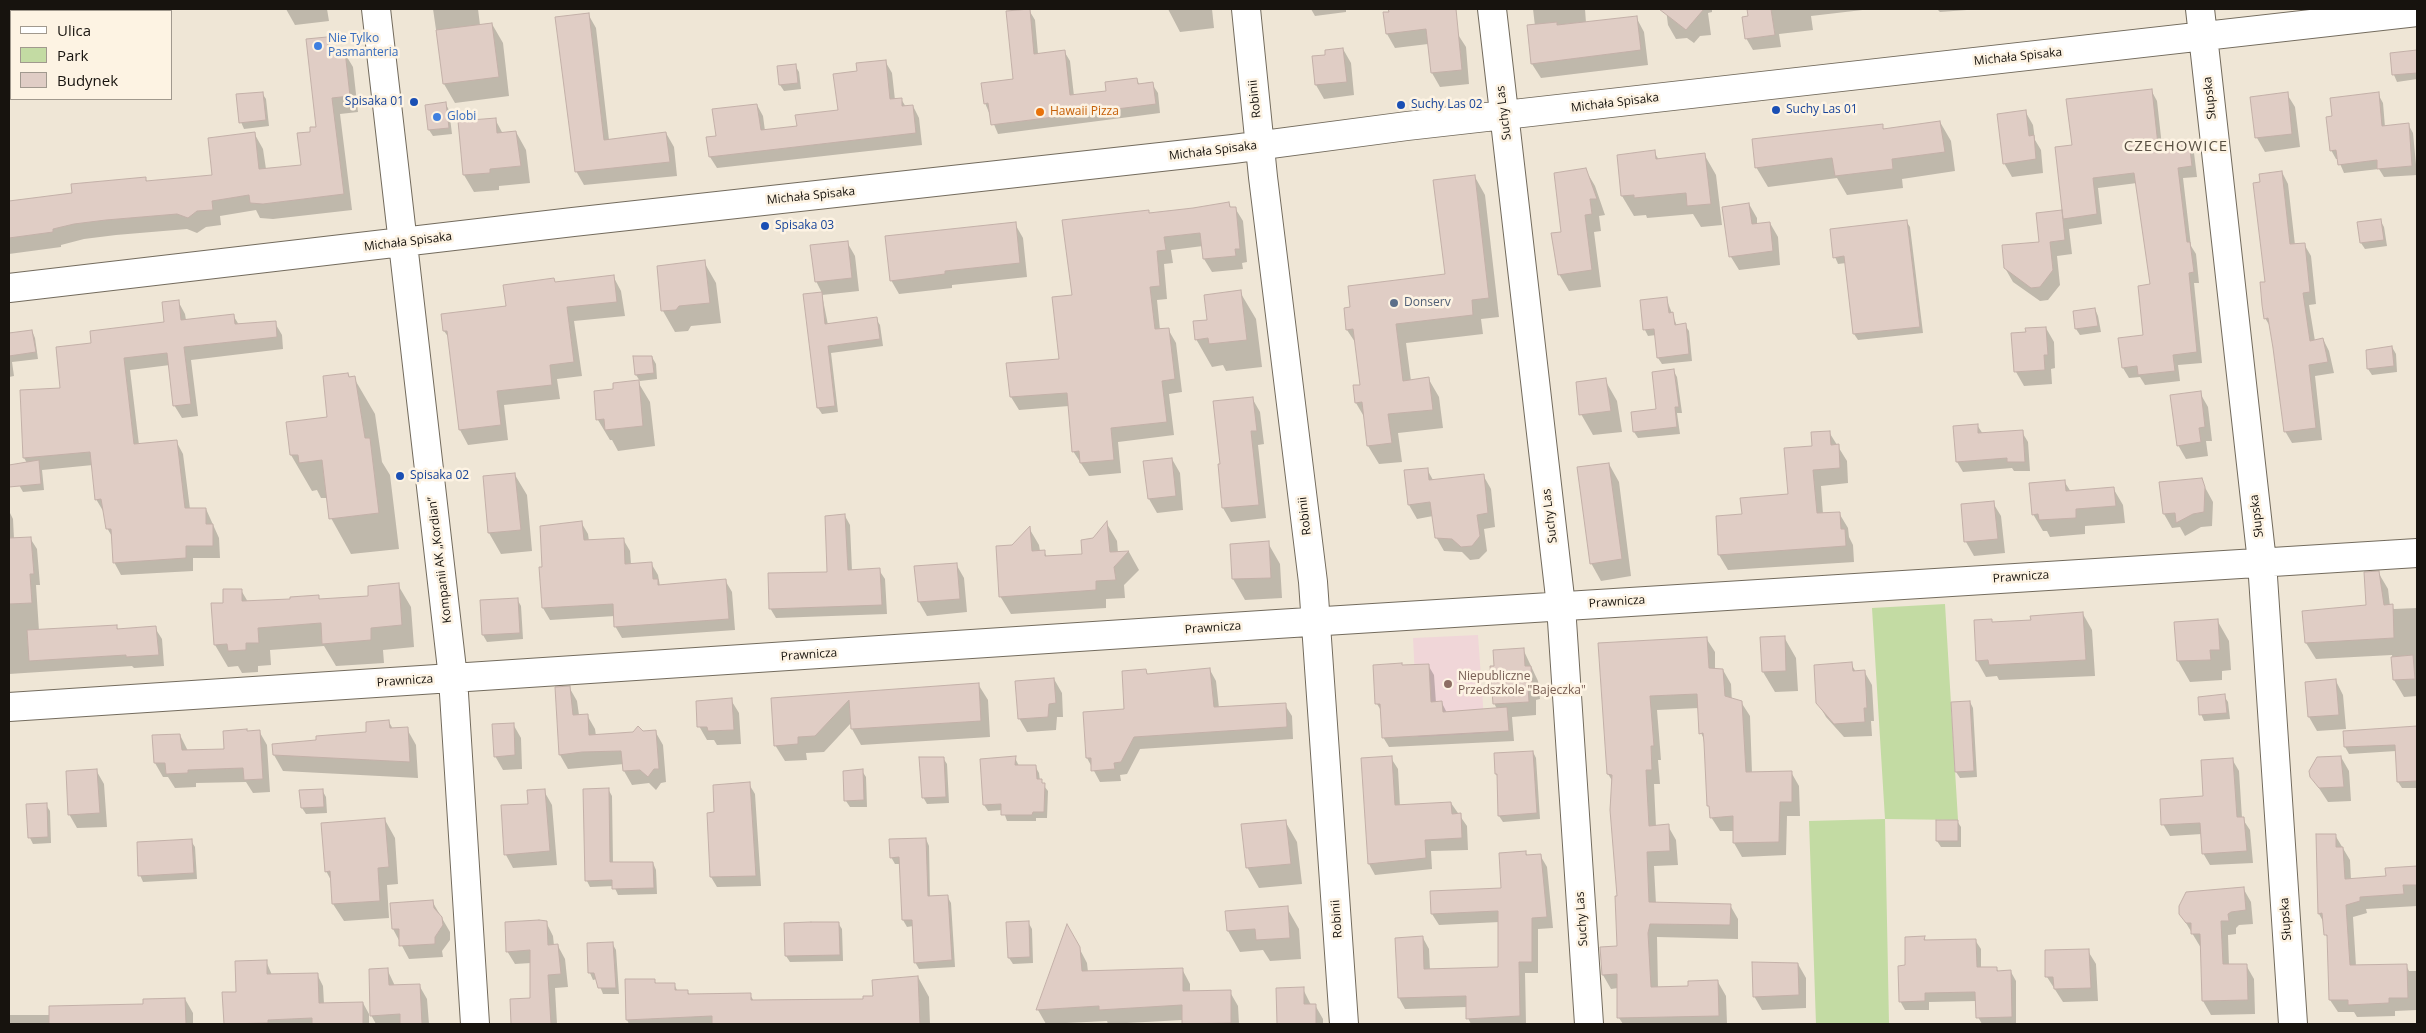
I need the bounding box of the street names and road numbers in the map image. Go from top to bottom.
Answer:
street label: Michała Spisaka [1973,45,2063,69]
street label: Słupska [2201,76,2219,120]
street label: Robinii [1246,79,1264,119]
street label: Suchy Las [1494,85,1514,141]
street label: Michała Spisaka [1570,90,1660,116]
street label: Michała Spisaka [1168,138,1258,164]
street label: Michała Spisaka [766,184,856,208]
street label: Michała Spisaka [363,229,453,255]
street label: Suchy Las [1540,488,1560,544]
street label: Słupska [2247,494,2267,538]
street label: Kompanii AK „Kordian” [425,496,455,624]
street label: Robinii [1296,496,1314,536]
street label: Prawnicza [1992,568,2050,586]
street label: Prawnicza [1588,593,1646,611]
street label: Prawnicza [1184,619,1242,637]
street label: Prawnicza [780,646,838,664]
street label: Prawnicza [376,672,434,690]
street label: Suchy Las [1573,891,1591,947]
street label: Słupska [2277,897,2295,941]
street label: Robinii [1328,899,1346,939]

